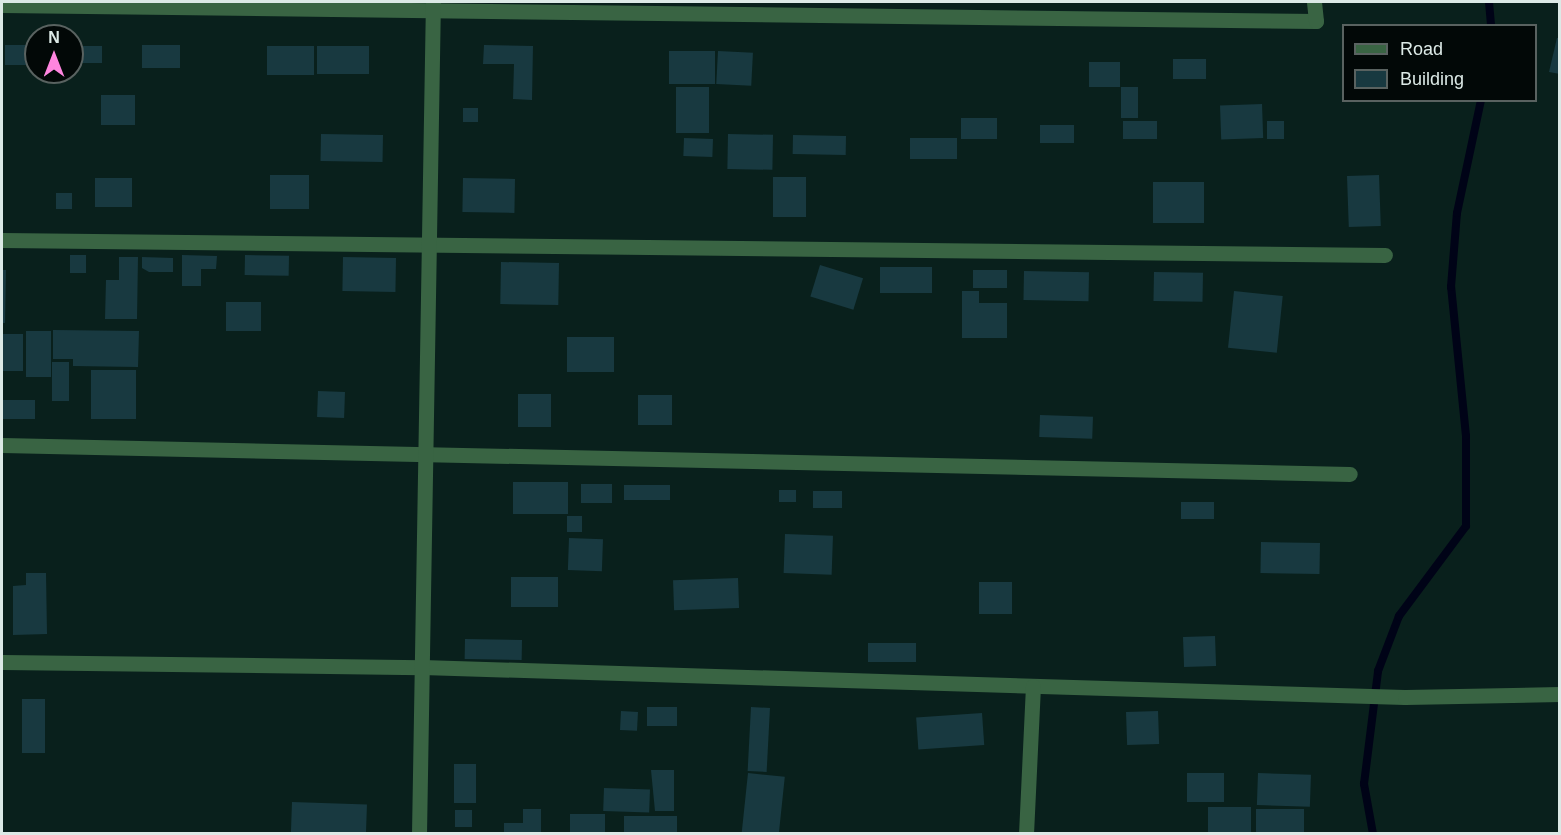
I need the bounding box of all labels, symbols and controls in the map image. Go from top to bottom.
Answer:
north arrow [24,24,84,84]
legend [1342,24,1537,102]
text: N [48,29,60,46]
text: Road [1400,39,1443,59]
text: Building [1400,69,1464,89]

